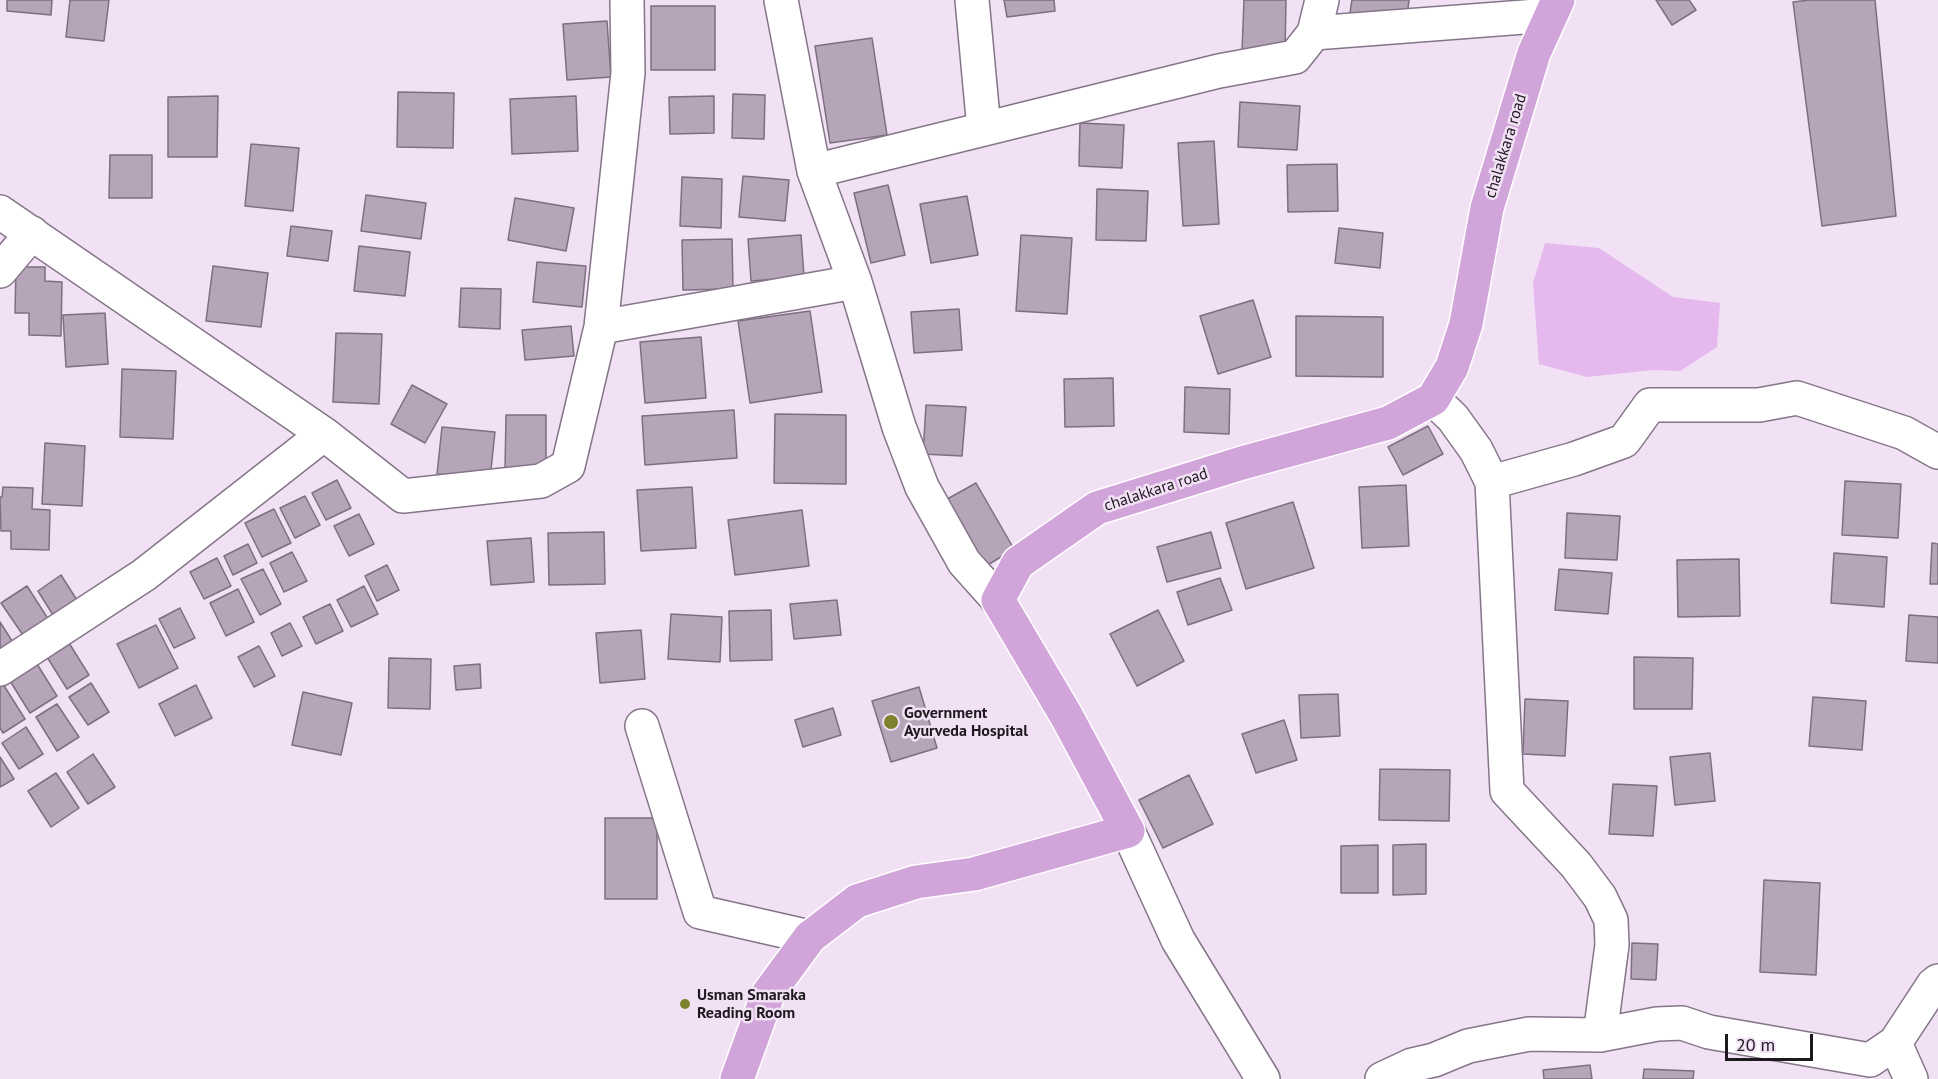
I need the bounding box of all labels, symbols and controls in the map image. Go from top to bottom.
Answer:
street label: chalakkara road [1481,92,1531,200]
street label: chalakkara road [1102,464,1210,516]
place label: Government Ayurveda Hospital [904,703,1028,741]
marker: Government Ayurveda Hospital [882,713,900,731]
place label: Usman Smaraka Reading Room [697,985,806,1023]
marker: Usman Smaraka Reading Room [678,997,692,1011]
scale bar [1728,1022,1816,1060]
text: 20 m [1736,1033,1775,1056]

